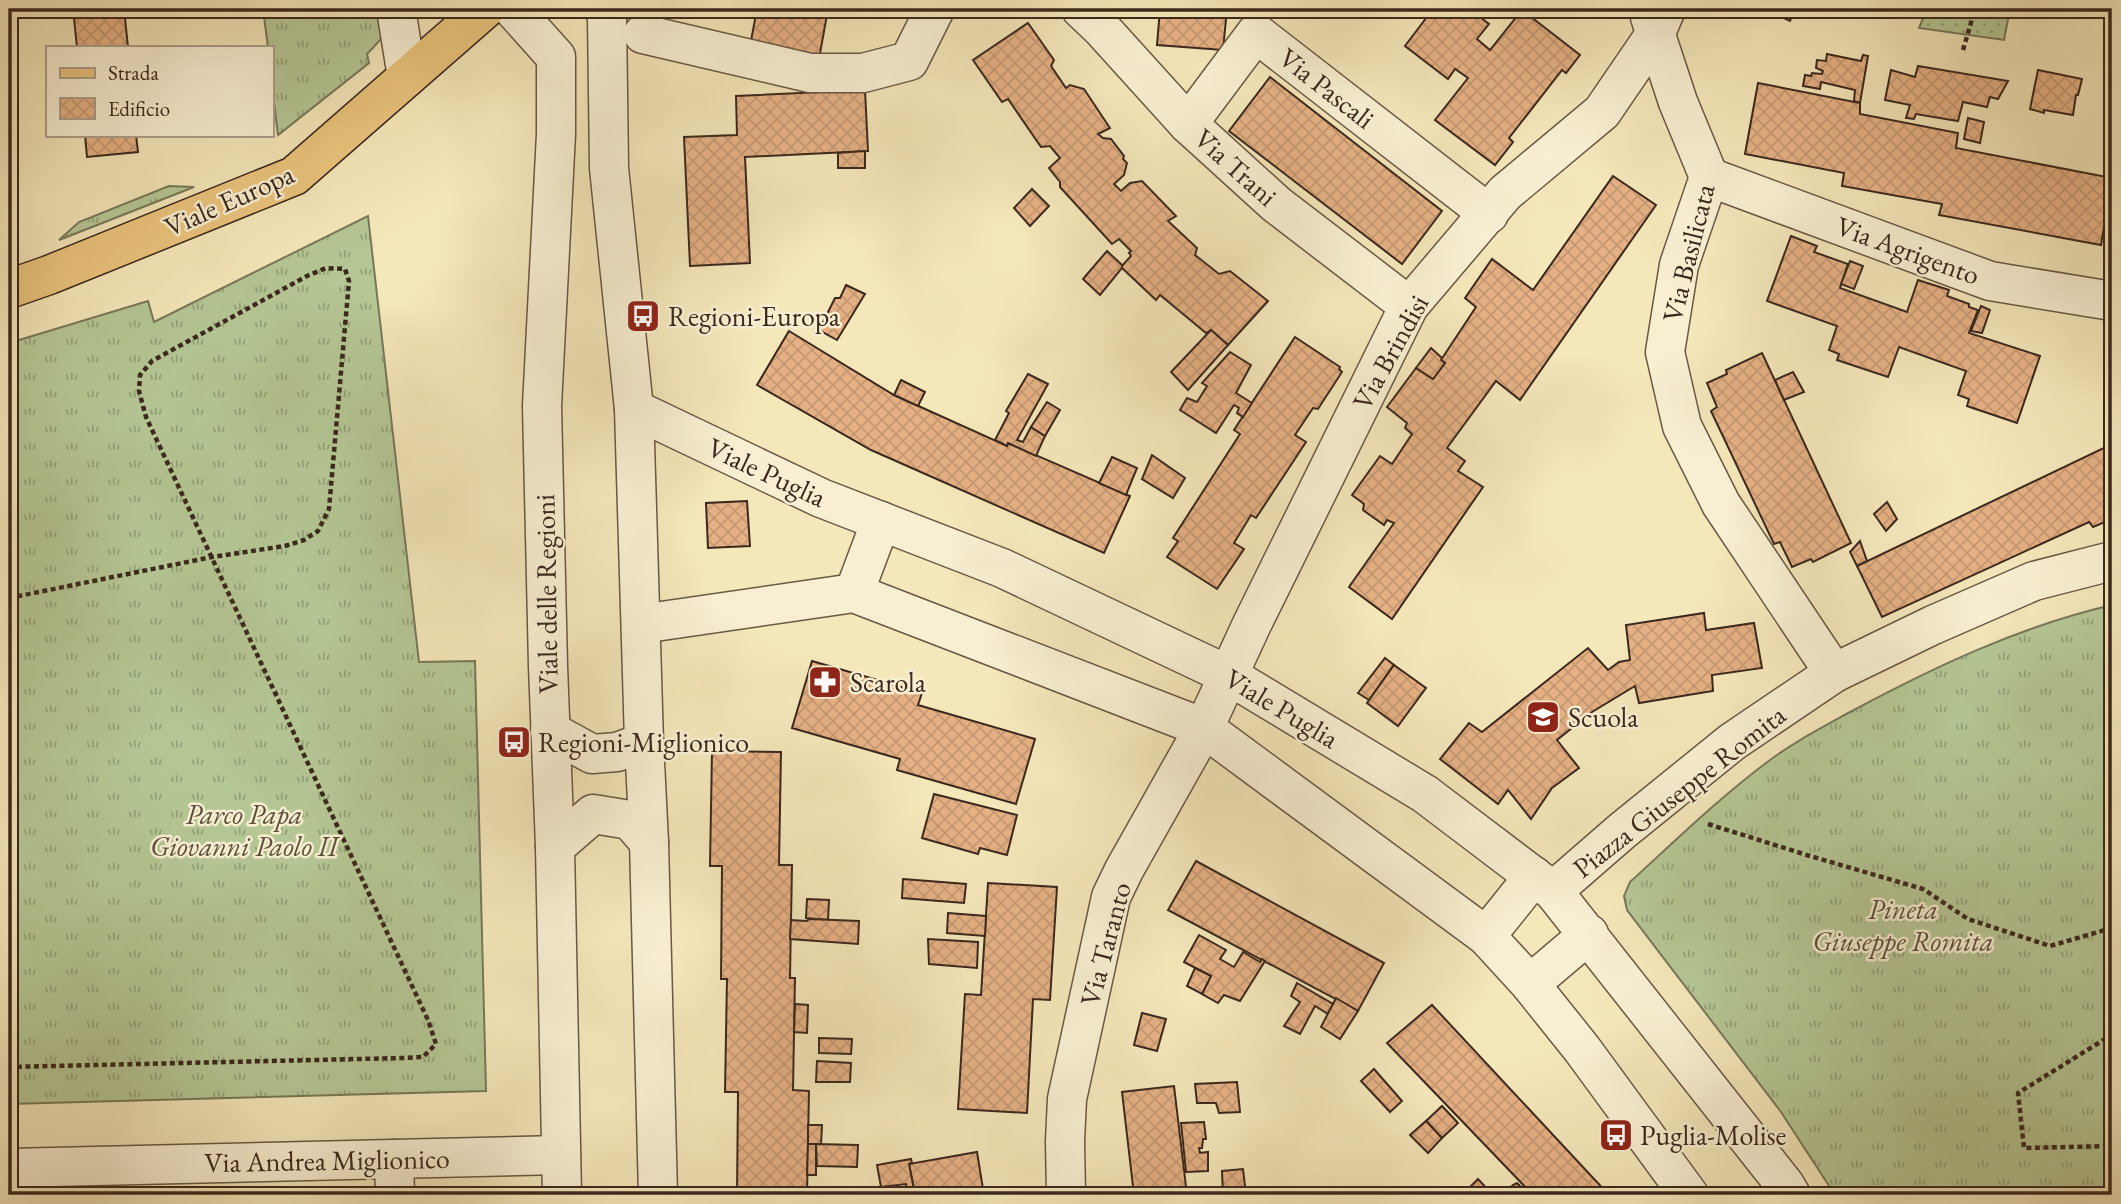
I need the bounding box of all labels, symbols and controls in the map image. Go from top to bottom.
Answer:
street label: Via Pascali [1272,39,1382,137]
legend [46,46,273,136]
text: Strada [108,59,159,86]
text: Edificio [108,95,170,122]
street label: Via Trani [1187,120,1285,214]
street label: Viale Europa [158,155,300,245]
street label: Via Basilicata [1653,179,1723,326]
street label: Via Agrigento [1831,207,1985,293]
street label: Via Brindisi [1344,288,1436,416]
bus stop icon: Regioni-Europa [624,297,662,335]
place label: Regioni-Europa [668,298,841,334]
street label: Viale Puglia [702,429,833,515]
street label: Viale delle Regioni [526,494,566,694]
street label: Viale Puglia [1218,660,1346,756]
pharmacy icon: Scarola [806,663,844,701]
place label: Scarola [850,664,927,700]
street label: Piazza Giuseppe Romita [1565,696,1793,885]
school or university icon: Scuola [1524,698,1562,736]
place label: Scuola [1568,699,1639,735]
bus stop icon: Regioni-Miglionico [495,723,533,761]
place label: Regioni-Miglionico [538,724,749,760]
park label: Parco Papa Giovanni Paolo II [150,796,341,864]
street label: Via Taranto [1071,878,1139,1010]
park label: Pineta Giuseppe Romita [1813,891,1993,959]
bus stop icon: Puglia-Molise [1597,1116,1635,1154]
place label: Puglia-Molise [1640,1117,1787,1153]
street label: Via Andrea Miglionico [204,1140,450,1180]

